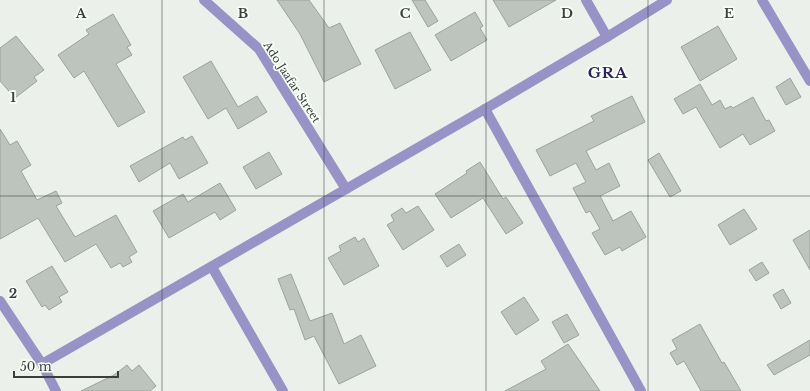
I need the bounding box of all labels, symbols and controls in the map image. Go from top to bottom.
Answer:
text: A [75,5,87,22]
text: B [238,5,248,22]
text: C [400,5,411,22]
text: D [561,5,573,22]
text: E [724,5,734,22]
street label: Ado Jaafar Street [260,38,324,126]
district label: GRA [588,63,628,82]
text: 1 [10,89,16,106]
text: 2 [9,285,17,302]
scale bar [14,353,118,379]
text: 50 m [20,359,52,374]

